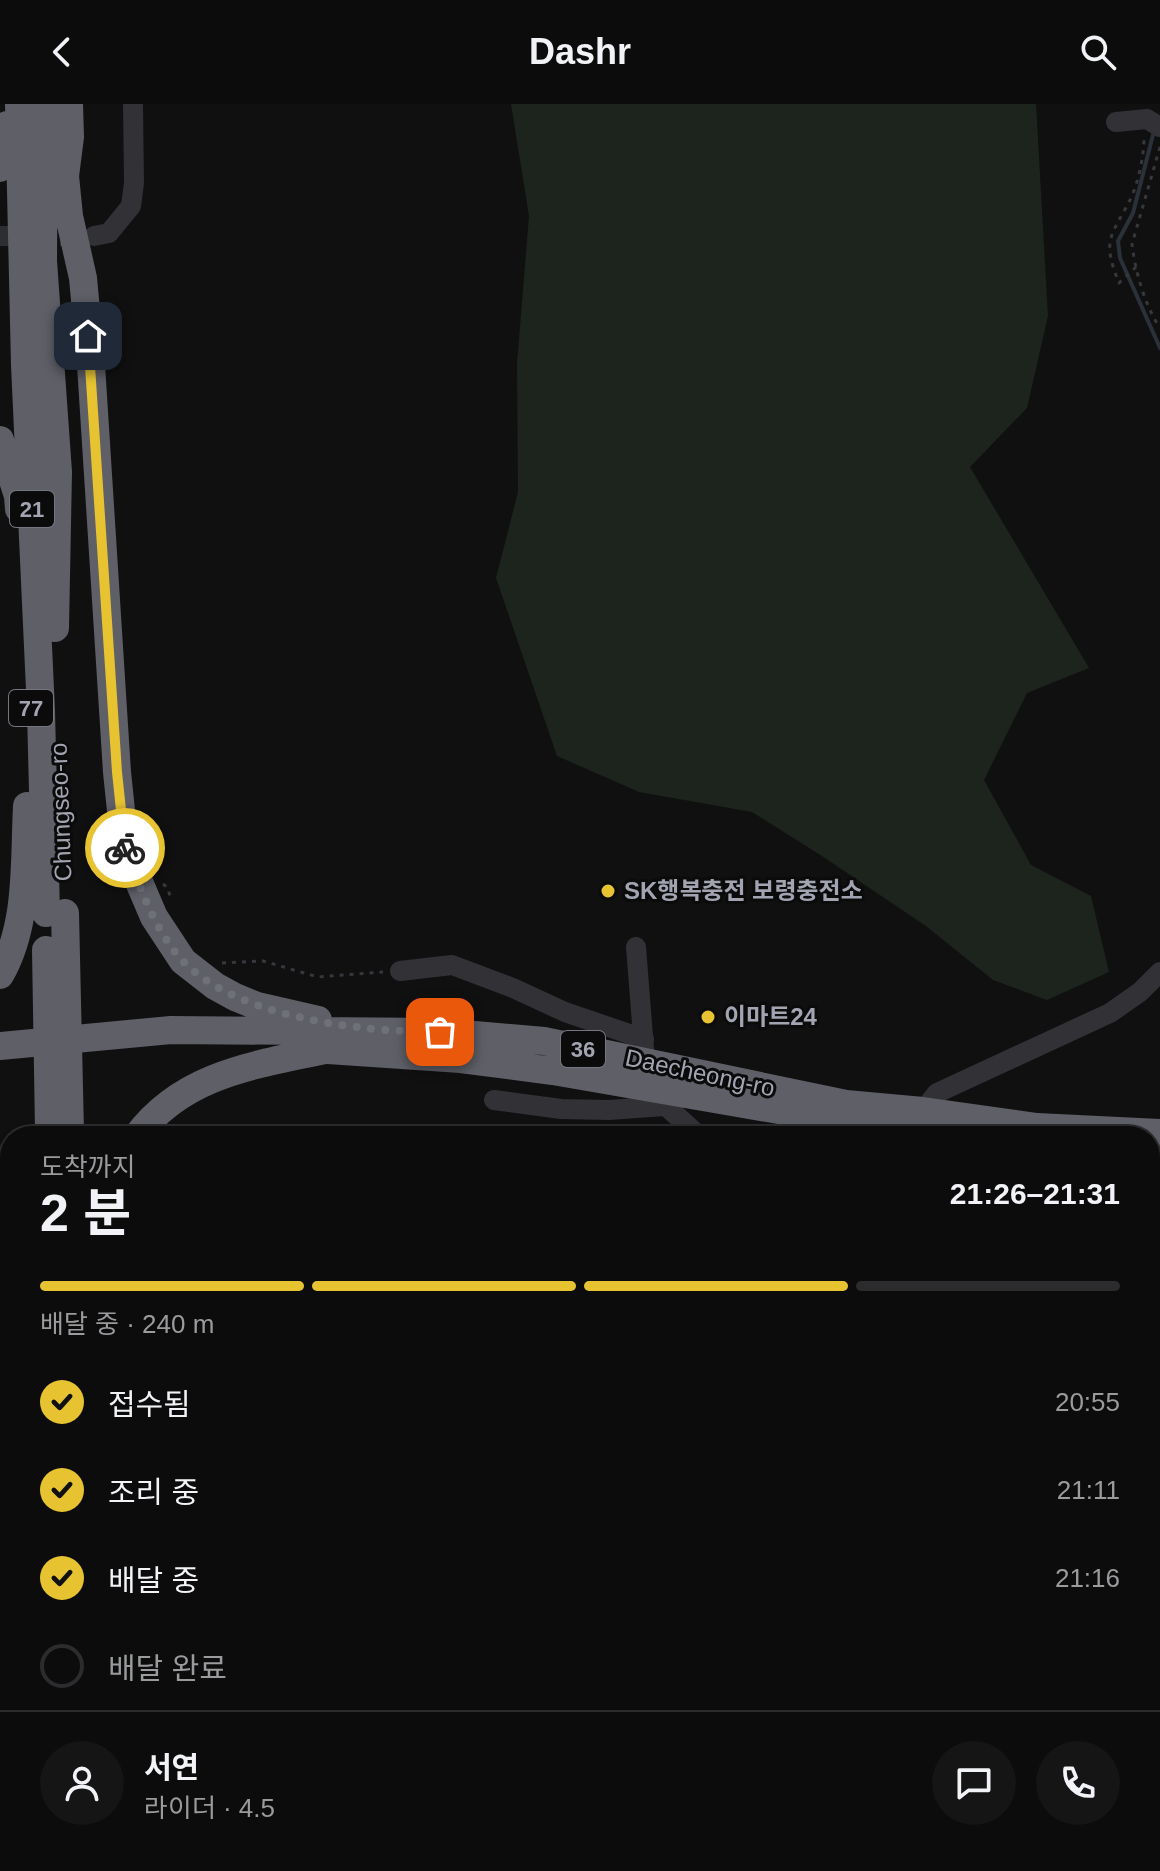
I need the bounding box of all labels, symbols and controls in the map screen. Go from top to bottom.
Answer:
icon: back [40,30,84,74]
icon: search [1076,30,1120,74]
text: Dashr [529,31,631,72]
pin [54,302,122,370]
icon: home [66,314,110,358]
road number: 21 [10,491,54,527]
road number: 77 [9,690,53,726]
street label: Chungseo-ro [45,742,76,882]
courier [85,808,165,888]
icon: bike [103,826,147,870]
place label: SK행복충전 보령충전소 [624,877,863,904]
marker: SK행복충전 보령충전소 [599,882,617,900]
pin [406,998,474,1066]
place label: 이마트24 [724,1003,818,1030]
marker: 이마트24 [699,1008,717,1026]
icon: bag [418,1010,462,1054]
road number: 36 [561,1031,605,1067]
street label: Daecheong-ro [623,1043,777,1102]
text: 도착까지 [40,1152,136,1182]
text: 21:26–21:31 [950,1177,1120,1210]
text: 2 분 [40,1184,131,1242]
text: 배달 중 · 240 m [40,1309,214,1339]
icon: check [40,1380,84,1424]
text: 20:55 [1055,1387,1120,1417]
text: 접수됨 [108,1388,191,1421]
icon: check [40,1468,84,1512]
text: 21:11 [1057,1475,1120,1505]
text: 조리 중 [108,1476,199,1509]
icon: check [40,1556,84,1600]
text: 21:16 [1055,1563,1120,1593]
text: 배달 중 [108,1564,199,1597]
text: 배달 완료 [108,1652,227,1685]
button: person [40,1741,124,1825]
button: chat [932,1741,1016,1825]
button: phone [1036,1741,1120,1825]
text: 서연 [144,1751,199,1784]
text: 라이더 · 4.5 [144,1793,275,1823]

